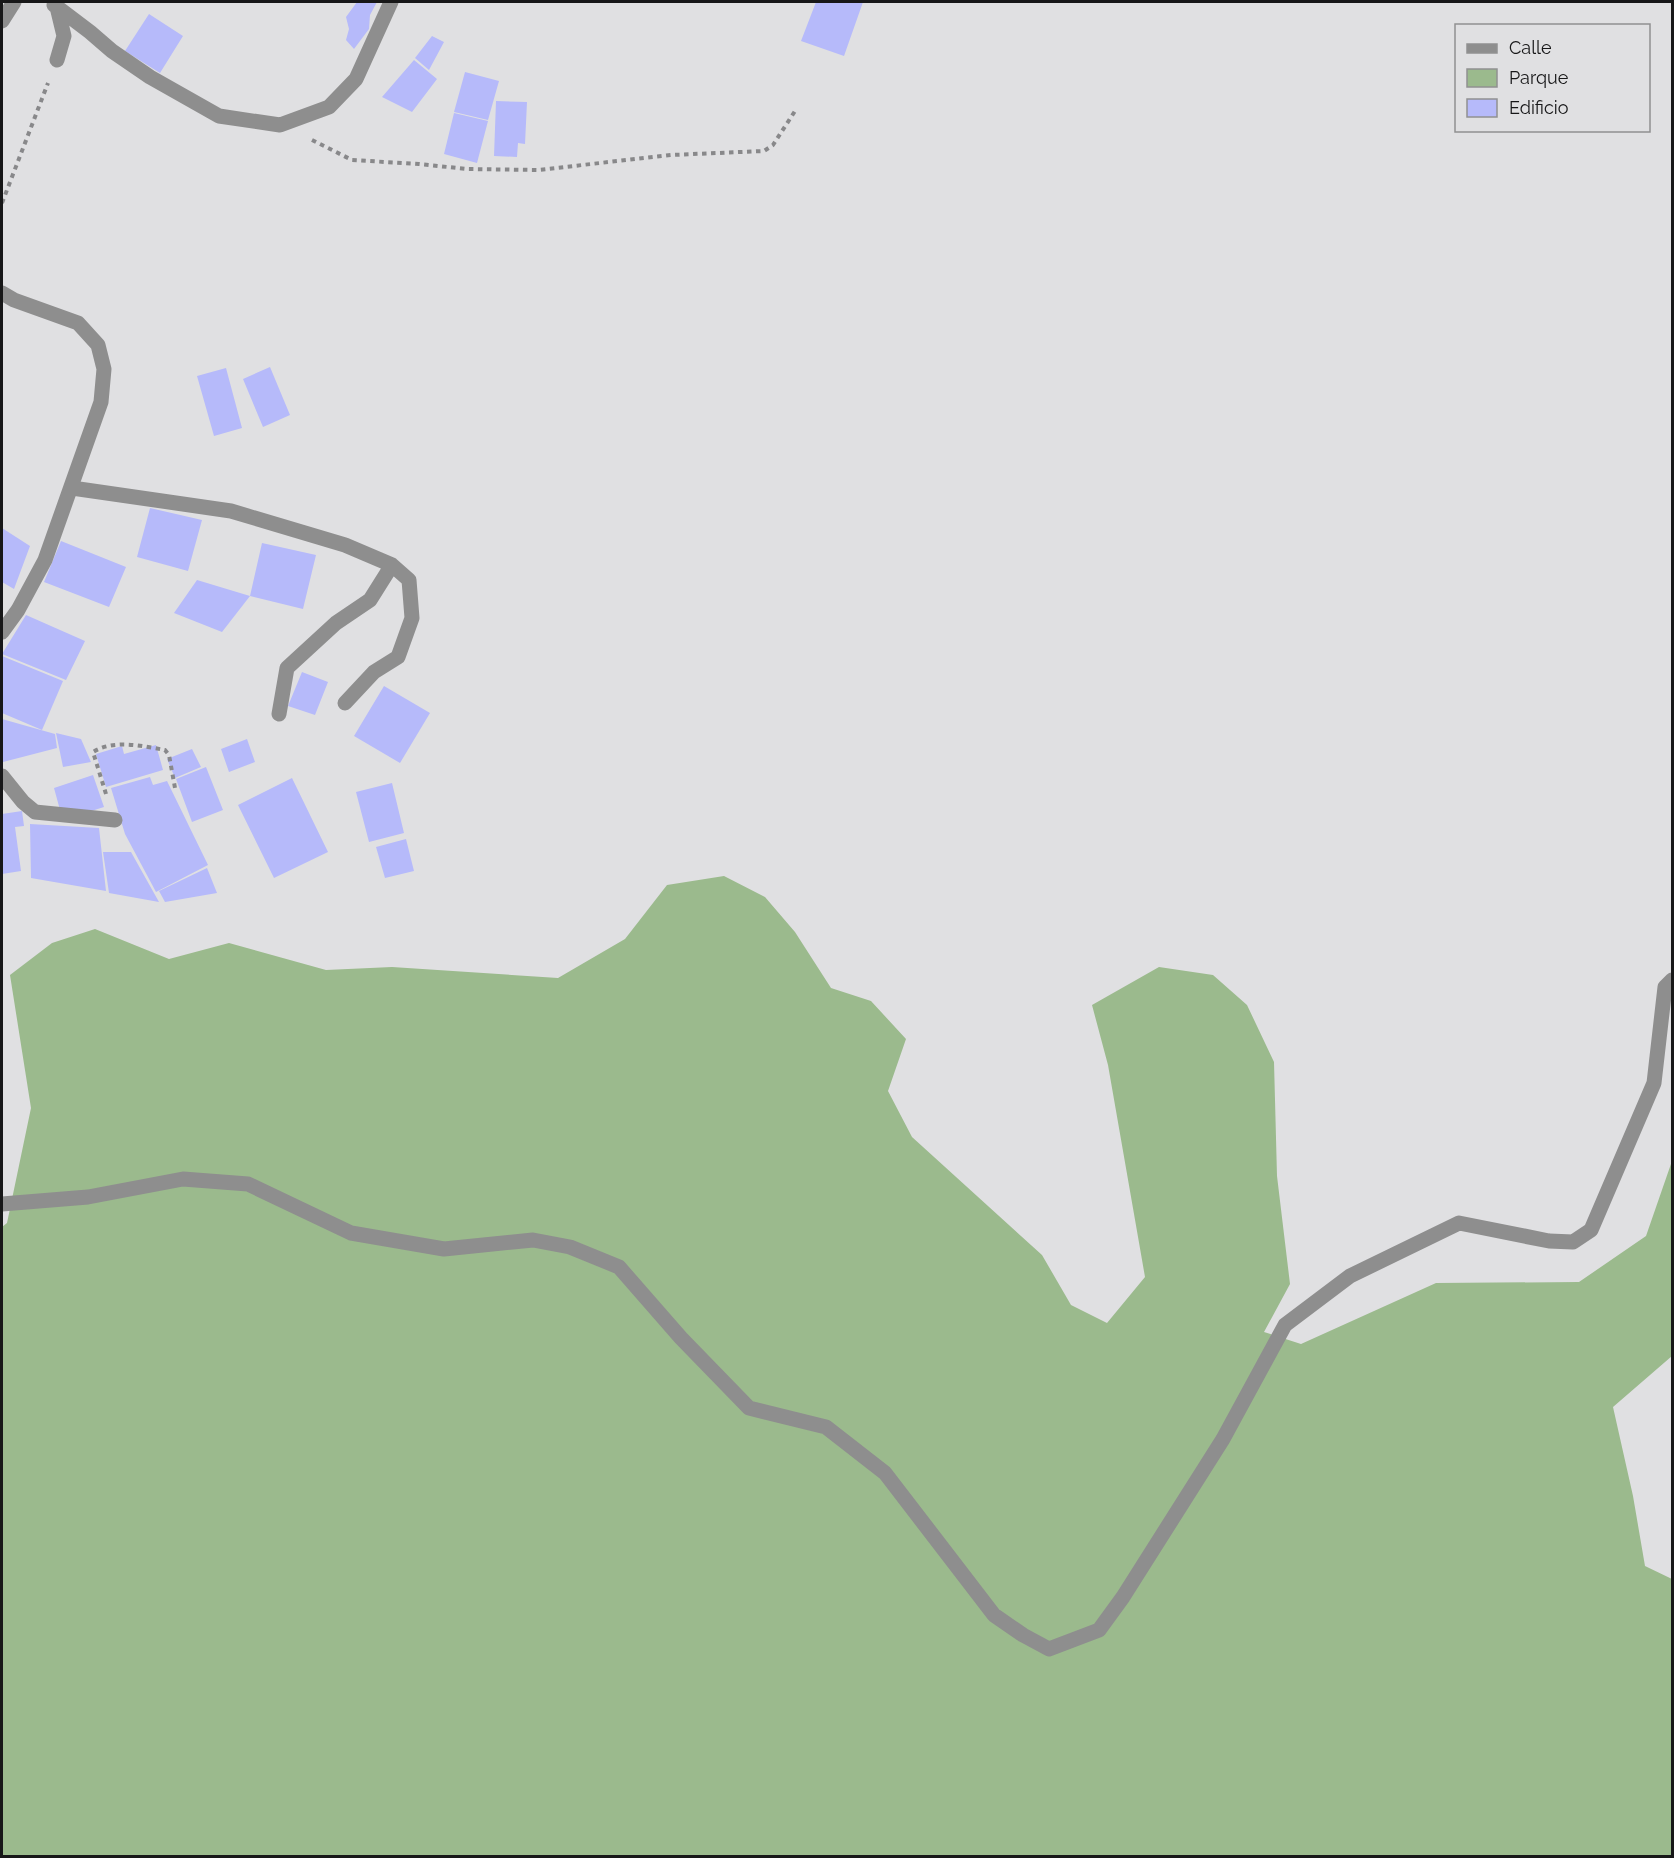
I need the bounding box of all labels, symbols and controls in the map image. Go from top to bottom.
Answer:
legend [1455,24,1650,132]
text: Calle [1509,37,1552,58]
text: Parque [1509,67,1569,88]
text: Edificio [1509,97,1569,118]

